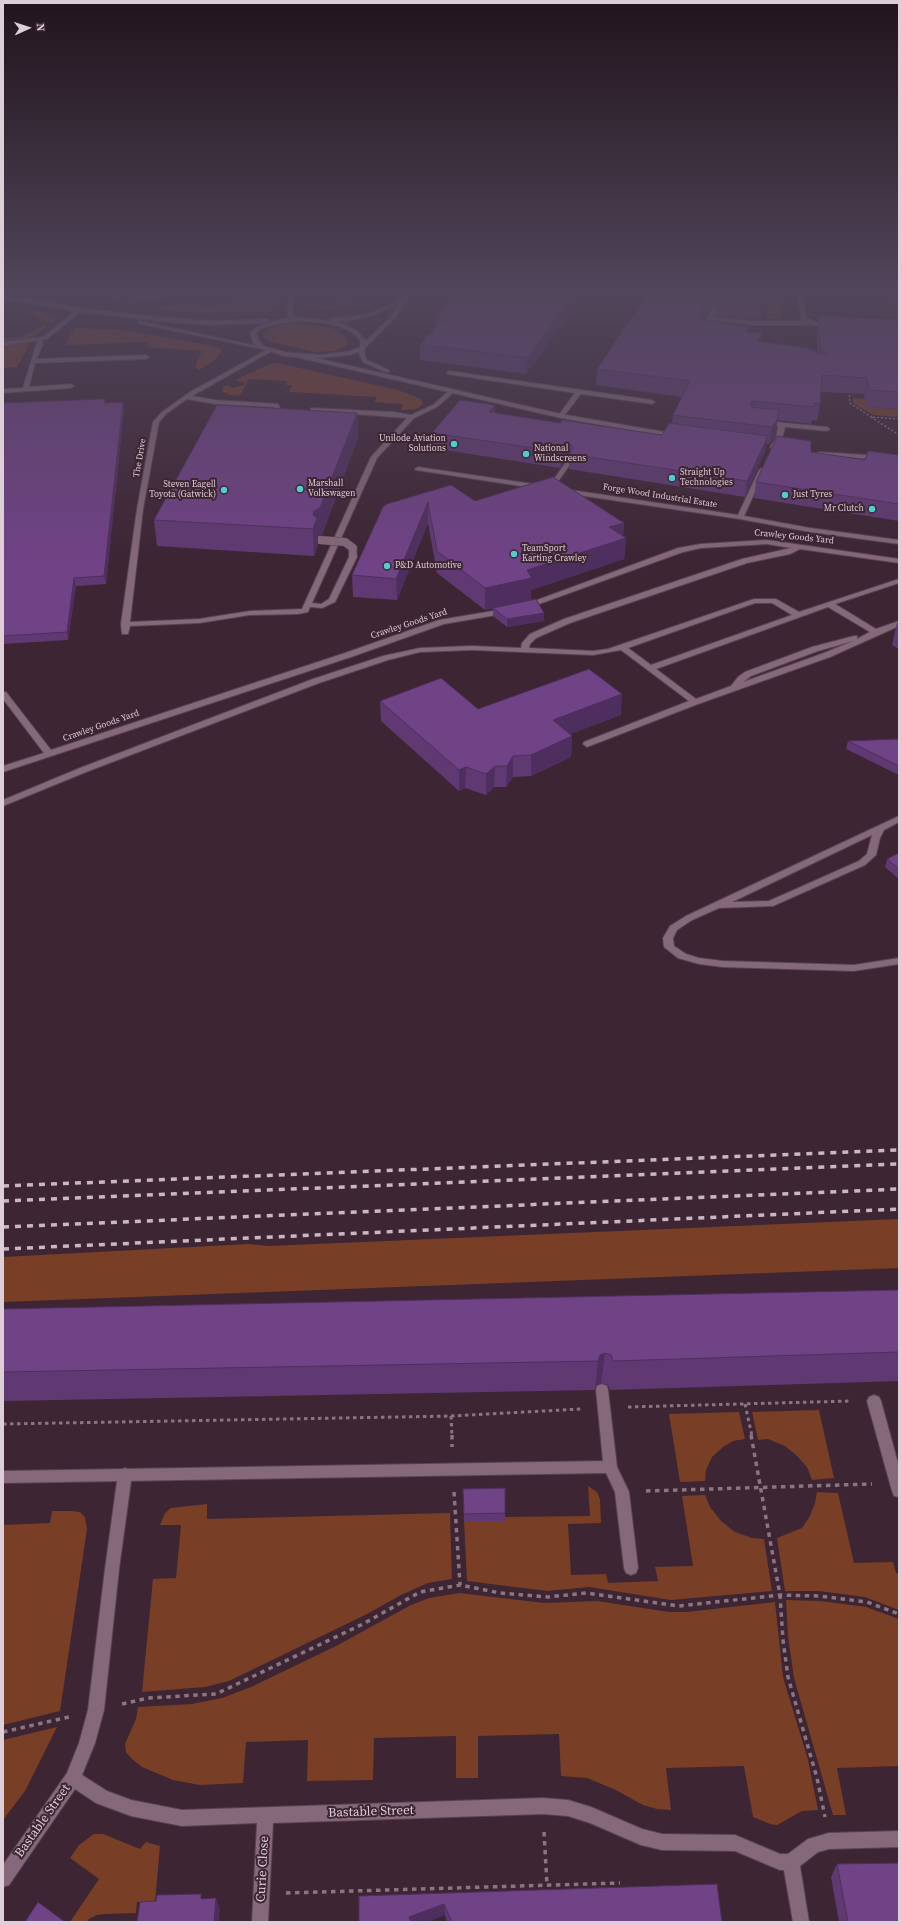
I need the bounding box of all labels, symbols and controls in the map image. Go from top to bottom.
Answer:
north arrow [8,8,48,48]
text: N [33,23,48,32]
place label: Unilode Aviation Solutions [379,434,446,455]
street label: The Drive [131,438,149,478]
marker: Unilode Aviation Solutions [449,439,459,449]
place label: National Windscreens [534,444,586,465]
marker: National Windscreens [521,449,531,459]
place label: Straight Up Technologies [680,468,733,489]
marker: Straight Up Technologies [667,473,677,483]
place label: Marshall Volkswagen [308,479,356,500]
place label: Steven Eagell Toyota (Gatwick) [149,480,216,501]
street label: Forge Wood Industrial Estate [602,482,718,510]
marker: Marshall Volkswagen [295,484,305,494]
marker: Steven Eagell Toyota (Gatwick) [219,485,229,495]
marker: Just Tyres [780,490,790,500]
place label: Just Tyres [793,490,832,500]
place label: Mr Clutch [824,504,864,514]
marker: Mr Clutch [867,504,877,514]
street label: Crawley Goods Yard [754,527,834,547]
place label: TeamSport Karting Crawley [522,544,587,565]
marker: TeamSport Karting Crawley [509,549,519,559]
marker: P&D Automotive [382,561,392,571]
place label: P&D Automotive [395,561,462,571]
street label: Crawley Goods Yard [369,607,449,641]
street label: Crawley Goods Yard [62,708,140,744]
street label: Bastable Street [12,1781,74,1861]
street label: Bastable Street [328,1803,414,1821]
street label: Curie Close [253,1836,273,1902]

